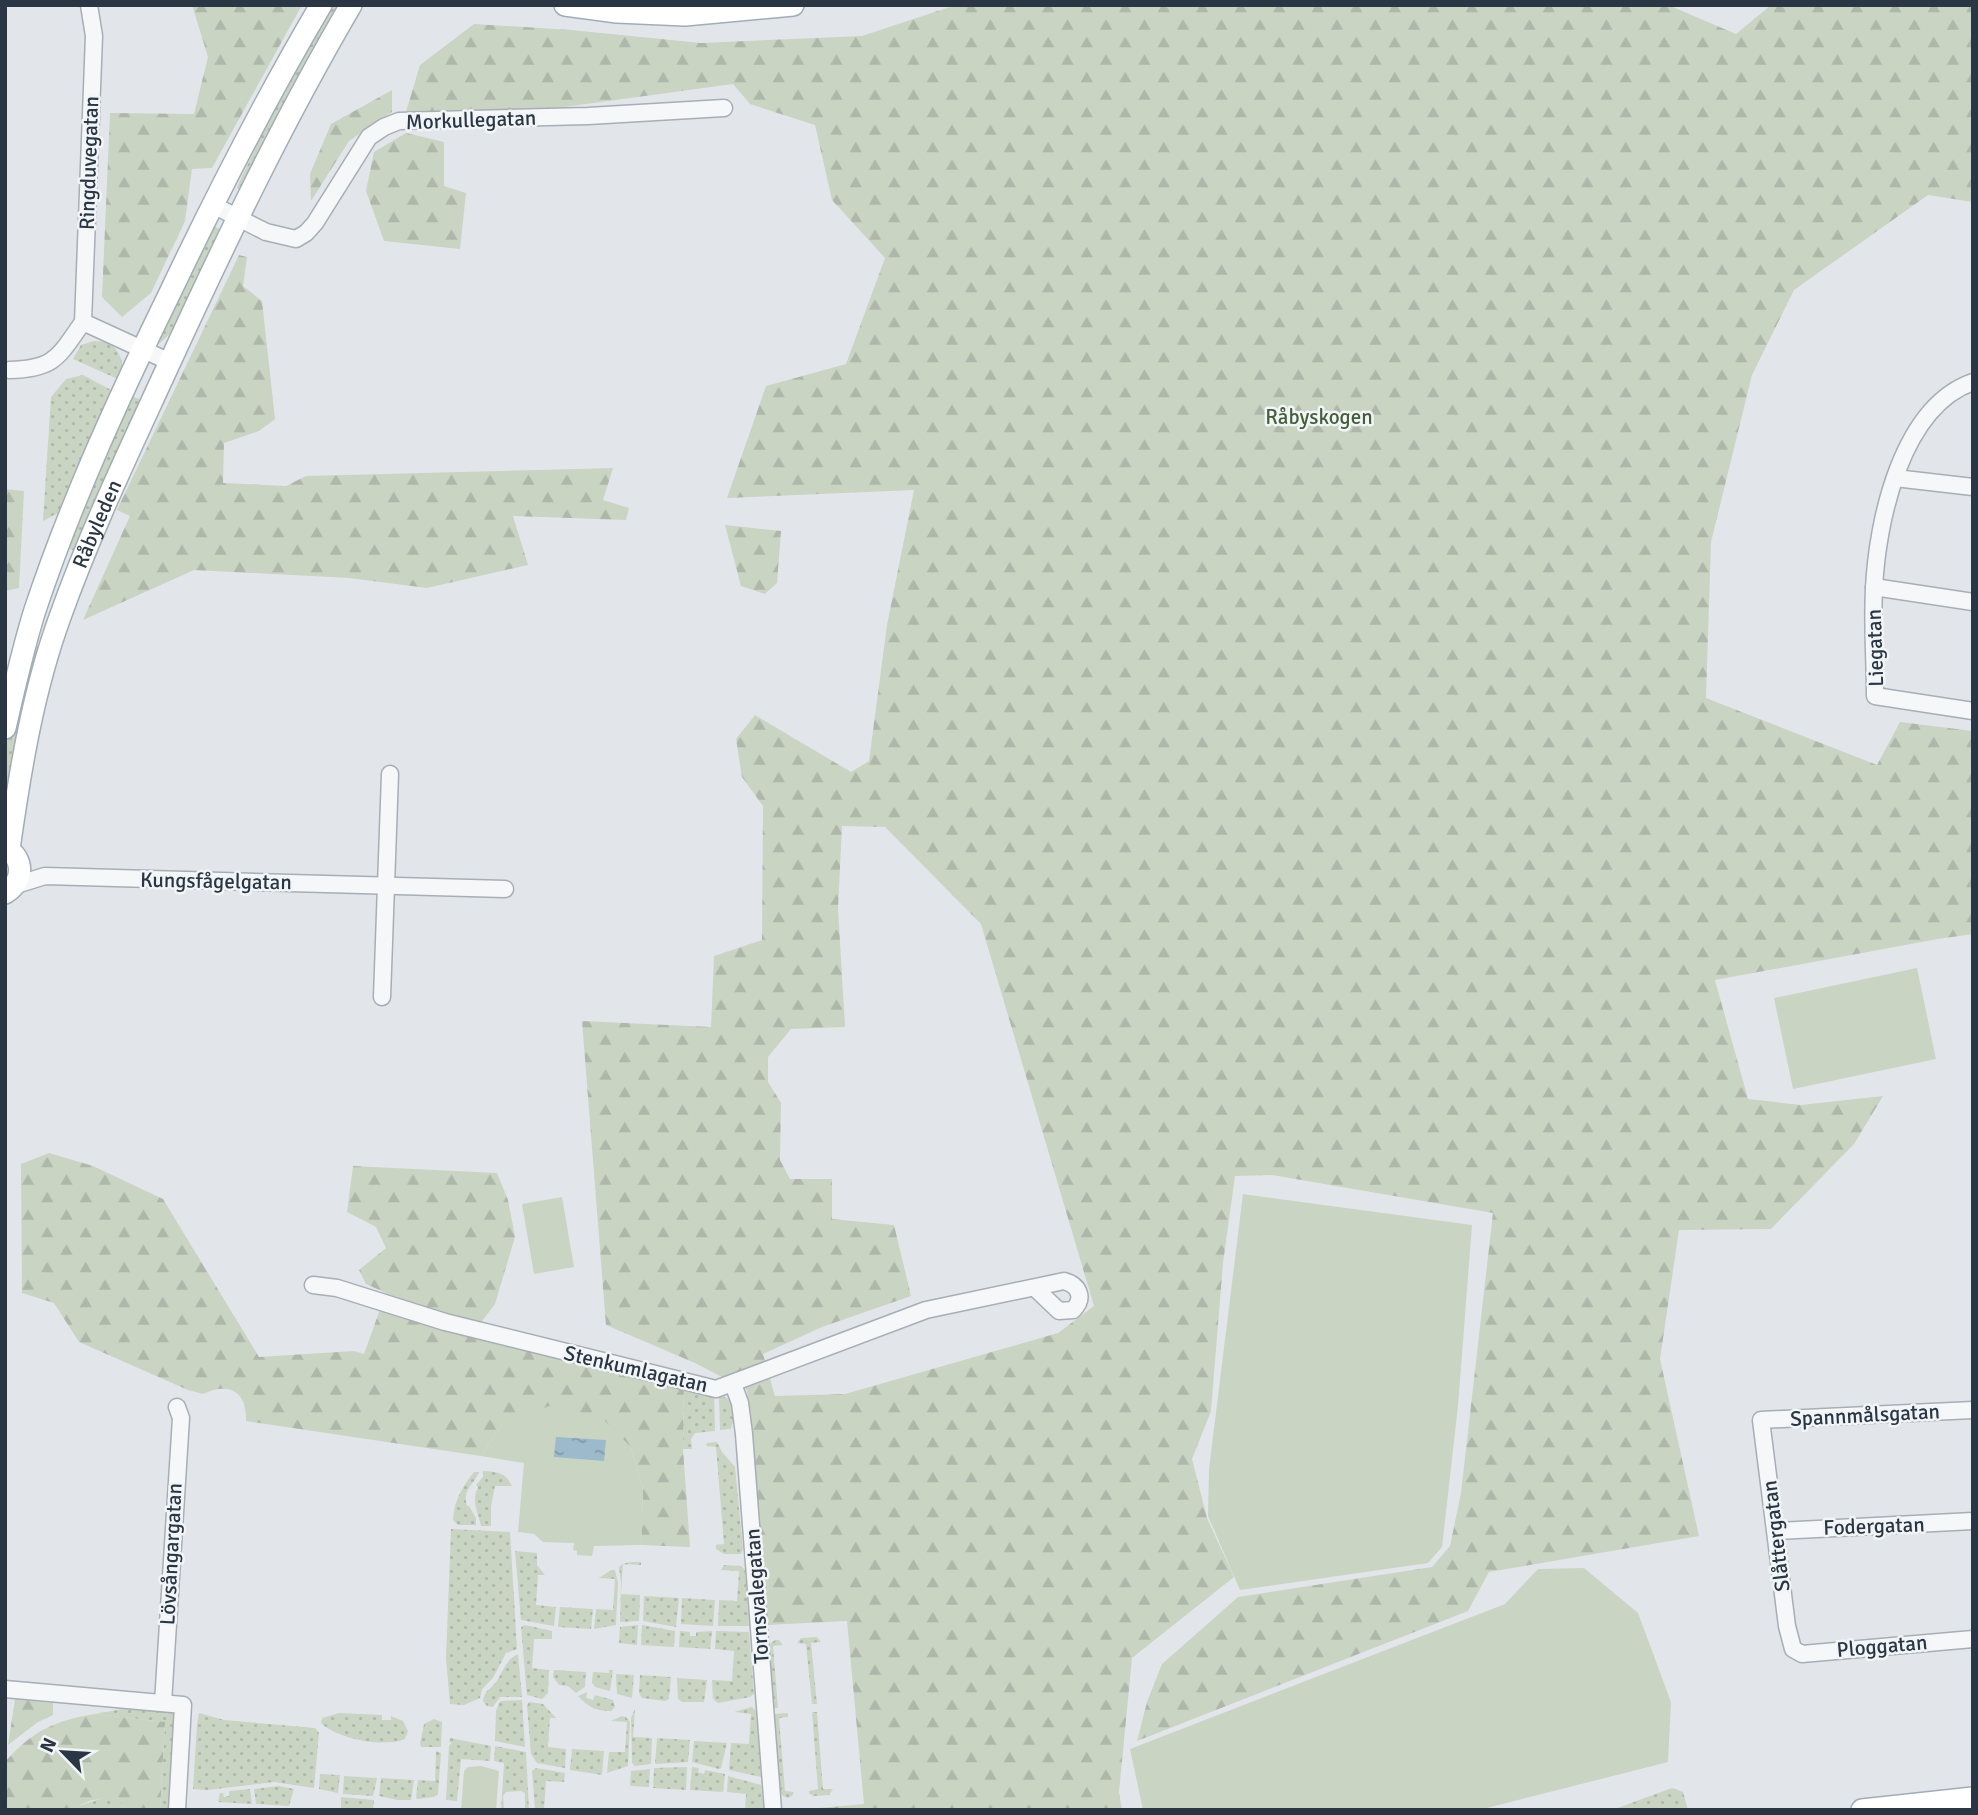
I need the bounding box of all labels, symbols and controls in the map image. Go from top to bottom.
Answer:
street label: Ringduvegatan [74,95,104,231]
street label: Morkullegatan [405,105,537,135]
park label: Råbyskogen [1265,404,1373,430]
street label: Råbyleden [67,476,127,572]
street label: Liegatan [1861,609,1889,687]
street label: Kungsfågelgatan [140,867,292,895]
street label: Stenkumlagatan [561,1340,711,1398]
street label: Spannmålsgatan [1789,1398,1941,1432]
street label: Slåttergatan [1756,1479,1796,1593]
street label: Lövsångargatan [154,1482,188,1626]
street label: Fodergatan [1823,1511,1925,1541]
street label: Tornsvalegatan [739,1528,775,1664]
street label: Ploggatan [1836,1629,1928,1663]
north arrow [28,1717,98,1787]
text: N [35,1734,62,1756]

